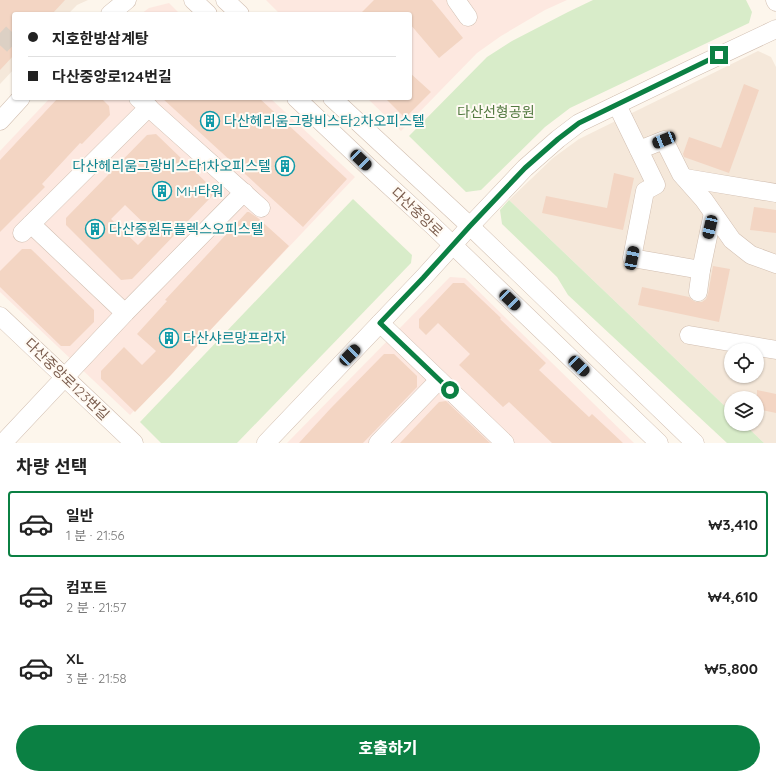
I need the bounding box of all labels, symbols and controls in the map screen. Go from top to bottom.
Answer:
text: 지호한방삼계탕 [52,29,149,48]
route end [710,46,728,64]
text: 다산중앙로124번길 [52,67,172,86]
park label: 다산선형공원 [457,103,535,121]
building icon: 다산헤리움그랑비스타2차오피스텔 [199,110,221,132]
place label: 다산헤리움그랑비스타2차오피스텔 [224,112,425,130]
car [651,130,677,150]
car [348,147,374,173]
building icon: 다산헤리움그랑비스타1차오피스텔 [274,155,296,177]
place label: 다산헤리움그랑비스타1차오피스텔 [73,157,271,175]
building icon: MH타워 [151,180,173,202]
place label: MH타워 [176,182,223,200]
street label: 다산중앙로 [387,183,447,241]
car [701,214,719,240]
building icon: 다산중원듀플렉스오피스텔 [84,218,106,240]
place label: 다산중원듀플렉스오피스텔 [109,220,264,238]
car [624,245,640,271]
car [497,287,523,313]
building icon: 다산샤르망프라자 [158,327,180,349]
place label: 다산샤르망프라자 [183,329,286,347]
street label: 다산중앙로123번길 [21,334,113,424]
car [337,342,363,368]
map controls [724,343,764,431]
button: locate [724,343,764,383]
car [566,353,592,379]
route start [441,381,459,399]
button: layers [724,391,764,431]
text: 차량 선택 [16,455,87,478]
icon: car [18,506,54,542]
text: 일반 [66,506,94,525]
text: ₩3,410 [708,515,758,534]
text: 1 분 · 21:56 [66,527,124,543]
icon: car [18,578,54,614]
text: 컴포트 [66,578,107,597]
text: ₩4,610 [708,587,758,606]
text: 2 분 · 21:57 [66,599,127,615]
text: XL [66,649,84,668]
icon: car [18,650,54,686]
text: ₩5,800 [704,659,758,678]
text: 3 분 · 21:58 [66,670,127,686]
button: 호출하기 [16,725,760,771]

